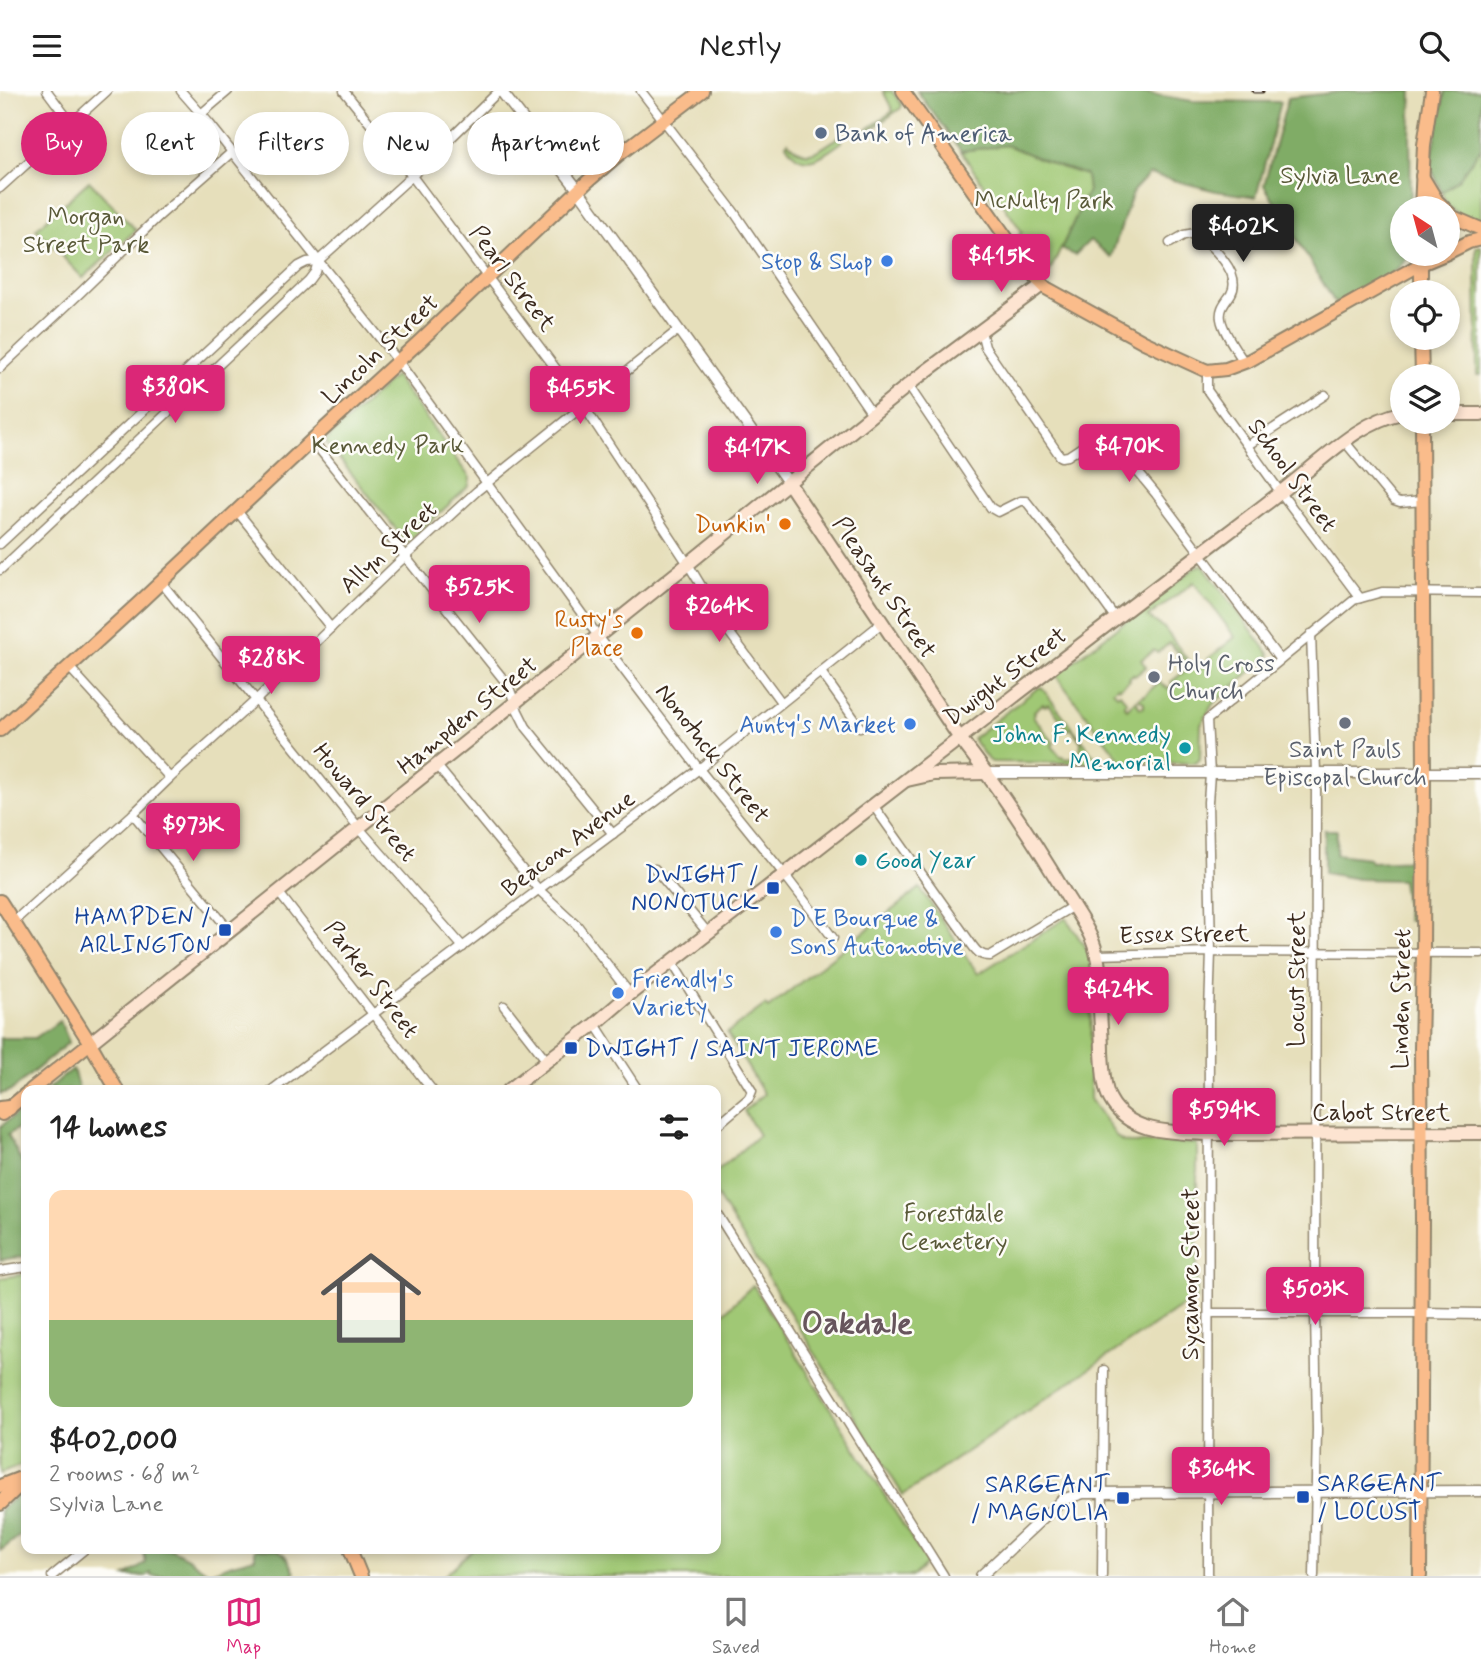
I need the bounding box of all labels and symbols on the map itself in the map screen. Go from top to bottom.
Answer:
place label: Bank of America [835,119,1013,150]
marker: Bank of America [813,125,829,141]
park label: Sylvia Lane [1280,161,1400,192]
park label: McNulty Park [974,186,1114,217]
north arrow [1390,196,1460,266]
park label: Morgan Street Park [23,202,149,261]
pin: $402K [1194,205,1292,264]
street label: Pearl Street [462,219,562,338]
pin: $415K [952,235,1050,294]
place label: Stop & Shop [761,247,873,278]
marker: Stop & Shop [879,253,895,269]
street label: Lincoln Street [316,288,446,412]
pin: $380K [126,365,224,425]
pin: $455K [531,367,629,426]
street label: School Street [1240,413,1344,539]
pin: $470K [1080,425,1178,484]
pin: $417K [708,427,806,486]
park label: Kennedy Park [312,431,464,462]
street label: Allyn Street [334,495,444,601]
place label: Dunkin' [695,510,771,541]
street label: Pleasant Street [825,511,943,665]
marker: Dunkin' [777,516,793,532]
pin: $525K [430,566,528,625]
pin: $264K [670,585,768,644]
place label: Rusty's Place [554,605,623,664]
street label: Dwight Street [938,621,1075,735]
marker: Rusty's Place [629,625,645,641]
pin: $288K [222,637,320,696]
place label: Holy Cross Church [1168,649,1275,708]
street label: Hampden Street [391,650,545,782]
marker: Holy Cross Church [1146,669,1162,685]
street label: Nonotuck Street [648,678,776,830]
place label: Aunty's Market [739,710,896,741]
marker: Saint Pauls Episcopal Church [1337,715,1353,731]
marker: Aunty's Market [902,716,918,732]
place label: John F. Kennedy Memorial [992,720,1171,779]
place label: Saint Pauls Episcopal Church [1263,735,1427,794]
street label: Howard Street [305,737,423,869]
marker: John F. Kennedy Memorial [1177,740,1193,756]
street label: Beacon Avenue [496,784,642,905]
pin: $973K [144,803,242,863]
place label: Good Year [875,846,976,877]
marker: Good Year [853,852,869,868]
place label: DWIGHT / NONOTUCK [631,860,759,919]
marker: DWIGHT / NONOTUCK [765,880,781,896]
place label: HAMPDEN / ARLINGTON [75,902,212,961]
place label: D E Bourque & Sons Automotive [790,904,964,963]
street label: Locust Street [1282,911,1313,1047]
street label: Parker Street [316,915,425,1045]
street label: Essex Street [1119,919,1249,952]
marker: HAMPDEN / ARLINGTON [217,922,233,938]
marker: D E Bourque & Sons Automotive [768,924,784,940]
street label: Linden Street [1386,928,1419,1070]
place label: Friendly's Variety [632,965,734,1024]
pin: $424K [1069,967,1167,1027]
marker: Friendly's Variety [610,985,626,1001]
place label: DWIGHT / SAINT JEROME [585,1034,879,1065]
marker: DWIGHT / SAINT JEROME [563,1040,579,1056]
pin: $594K [1175,1089,1273,1148]
street label: Cabot Street [1312,1098,1450,1129]
street label: Sycamore Street [1176,1188,1207,1360]
park label: Forestdale Cemetery [900,1199,1008,1258]
pin: $503K [1266,1267,1364,1327]
district label: Oakdale [802,1303,913,1345]
pin: $364K [1172,1447,1270,1507]
place label: SARGEANT / LOCUST [1317,1469,1442,1528]
place label: SARGEANT / MAGNOLIA [970,1470,1110,1529]
marker: SARGEANT / LOCUST [1295,1489,1311,1505]
marker: SARGEANT / MAGNOLIA [1115,1490,1131,1506]

